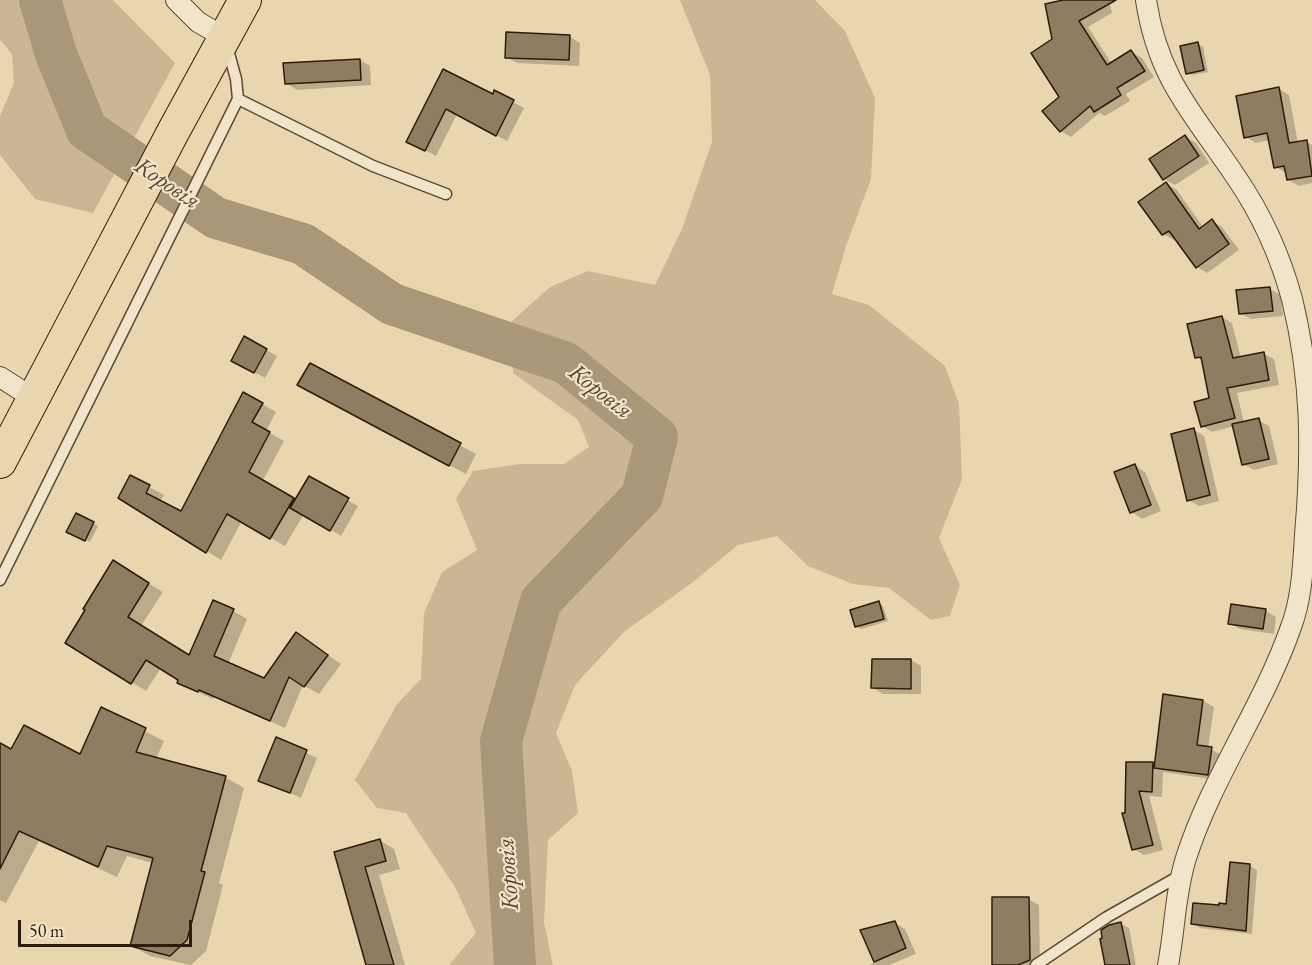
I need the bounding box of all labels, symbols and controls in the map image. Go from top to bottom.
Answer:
water label: Коровія [129,152,205,216]
water label: Коровія [563,358,637,426]
water label: Коровія [492,837,526,911]
scale bar [21,908,195,946]
text: 50 m [29,919,64,942]

